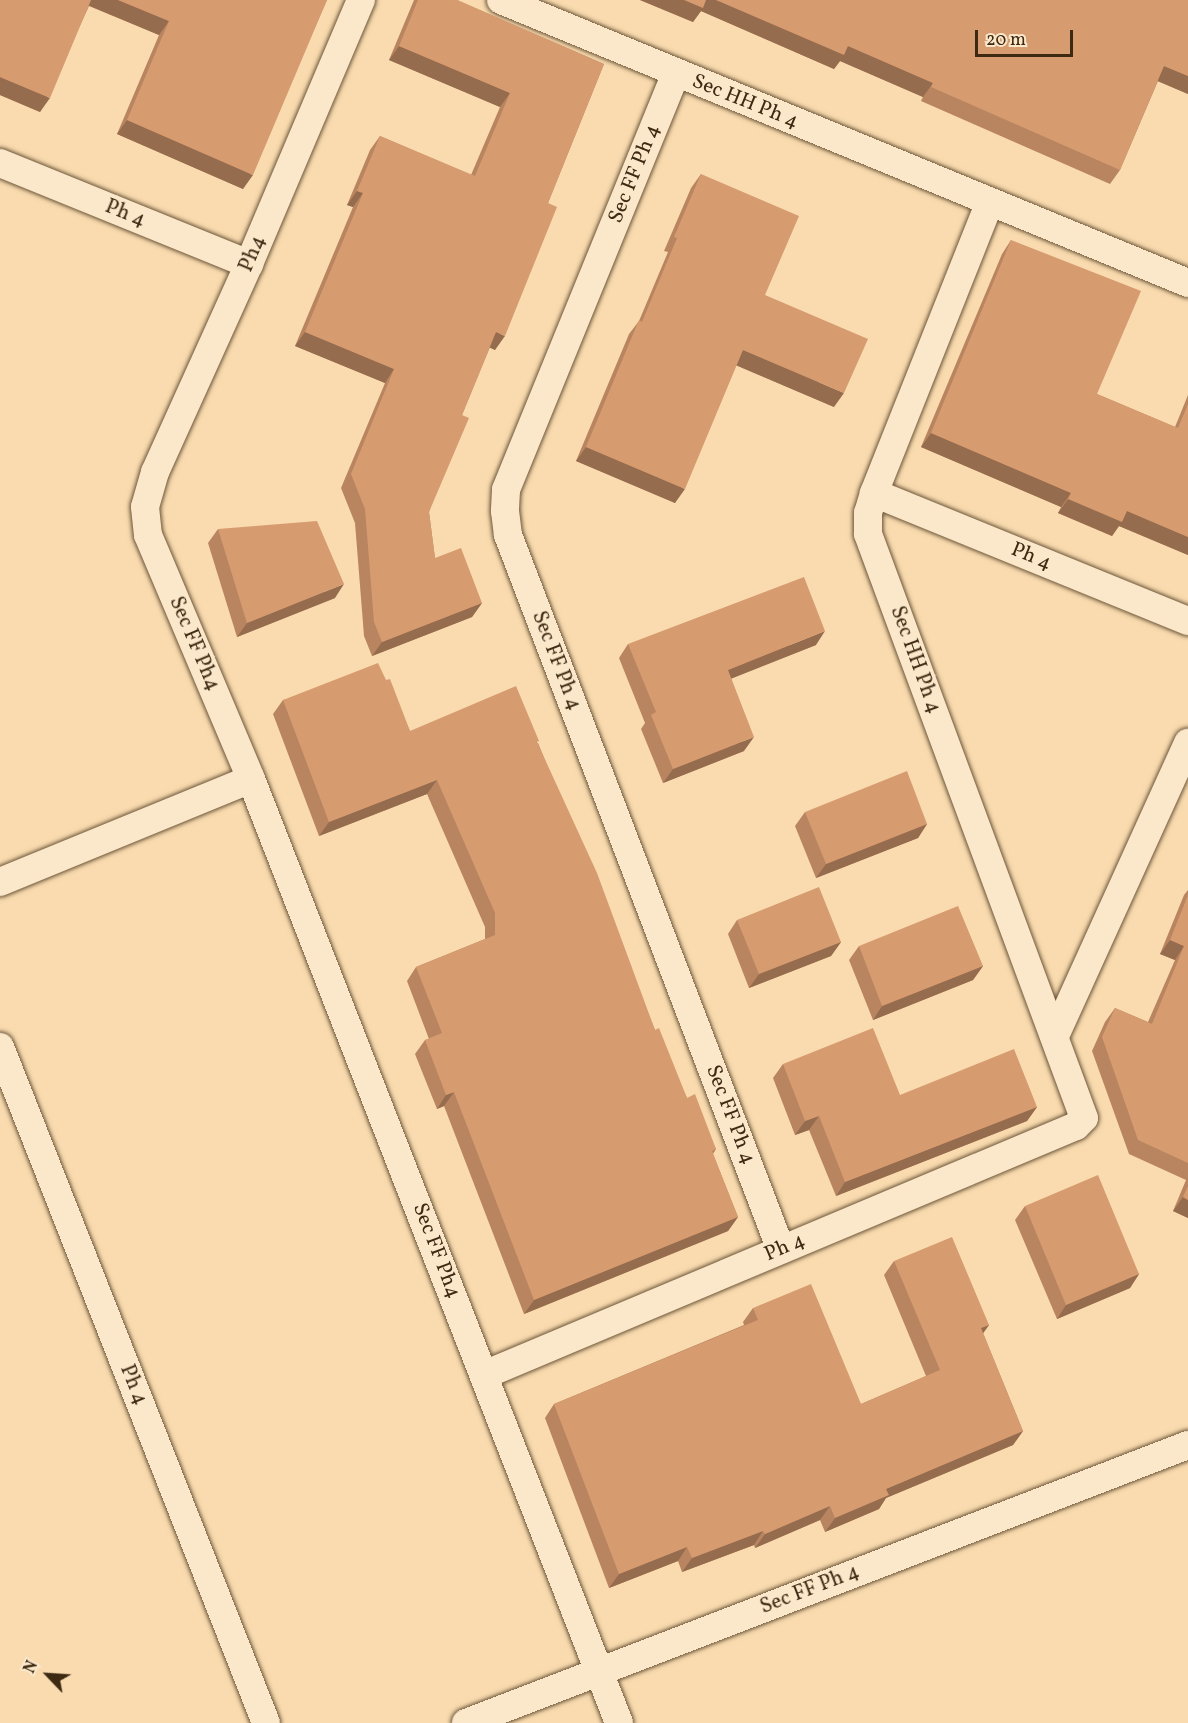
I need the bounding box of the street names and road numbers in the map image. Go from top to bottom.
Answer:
street label: Sec HH Ph 4 [688,69,802,135]
street label: Sec FF Ph 4 [604,121,666,227]
street label: Ph 4 [101,195,149,233]
street label: Ph4 [234,232,272,276]
street label: Ph 4 [1007,538,1055,576]
street label: Sec FF Ph4 [163,593,225,695]
street label: Sec HH Ph 4 [884,603,946,717]
street label: Sec FF Ph 4 [526,608,586,714]
street label: Sec FF Ph 4 [700,1062,760,1168]
street label: Sec FF Ph4 [406,1200,466,1302]
street label: Ph 4 [761,1228,809,1268]
street label: Ph 4 [114,1361,152,1409]
street label: Sec FF Ph 4 [757,1560,863,1620]

